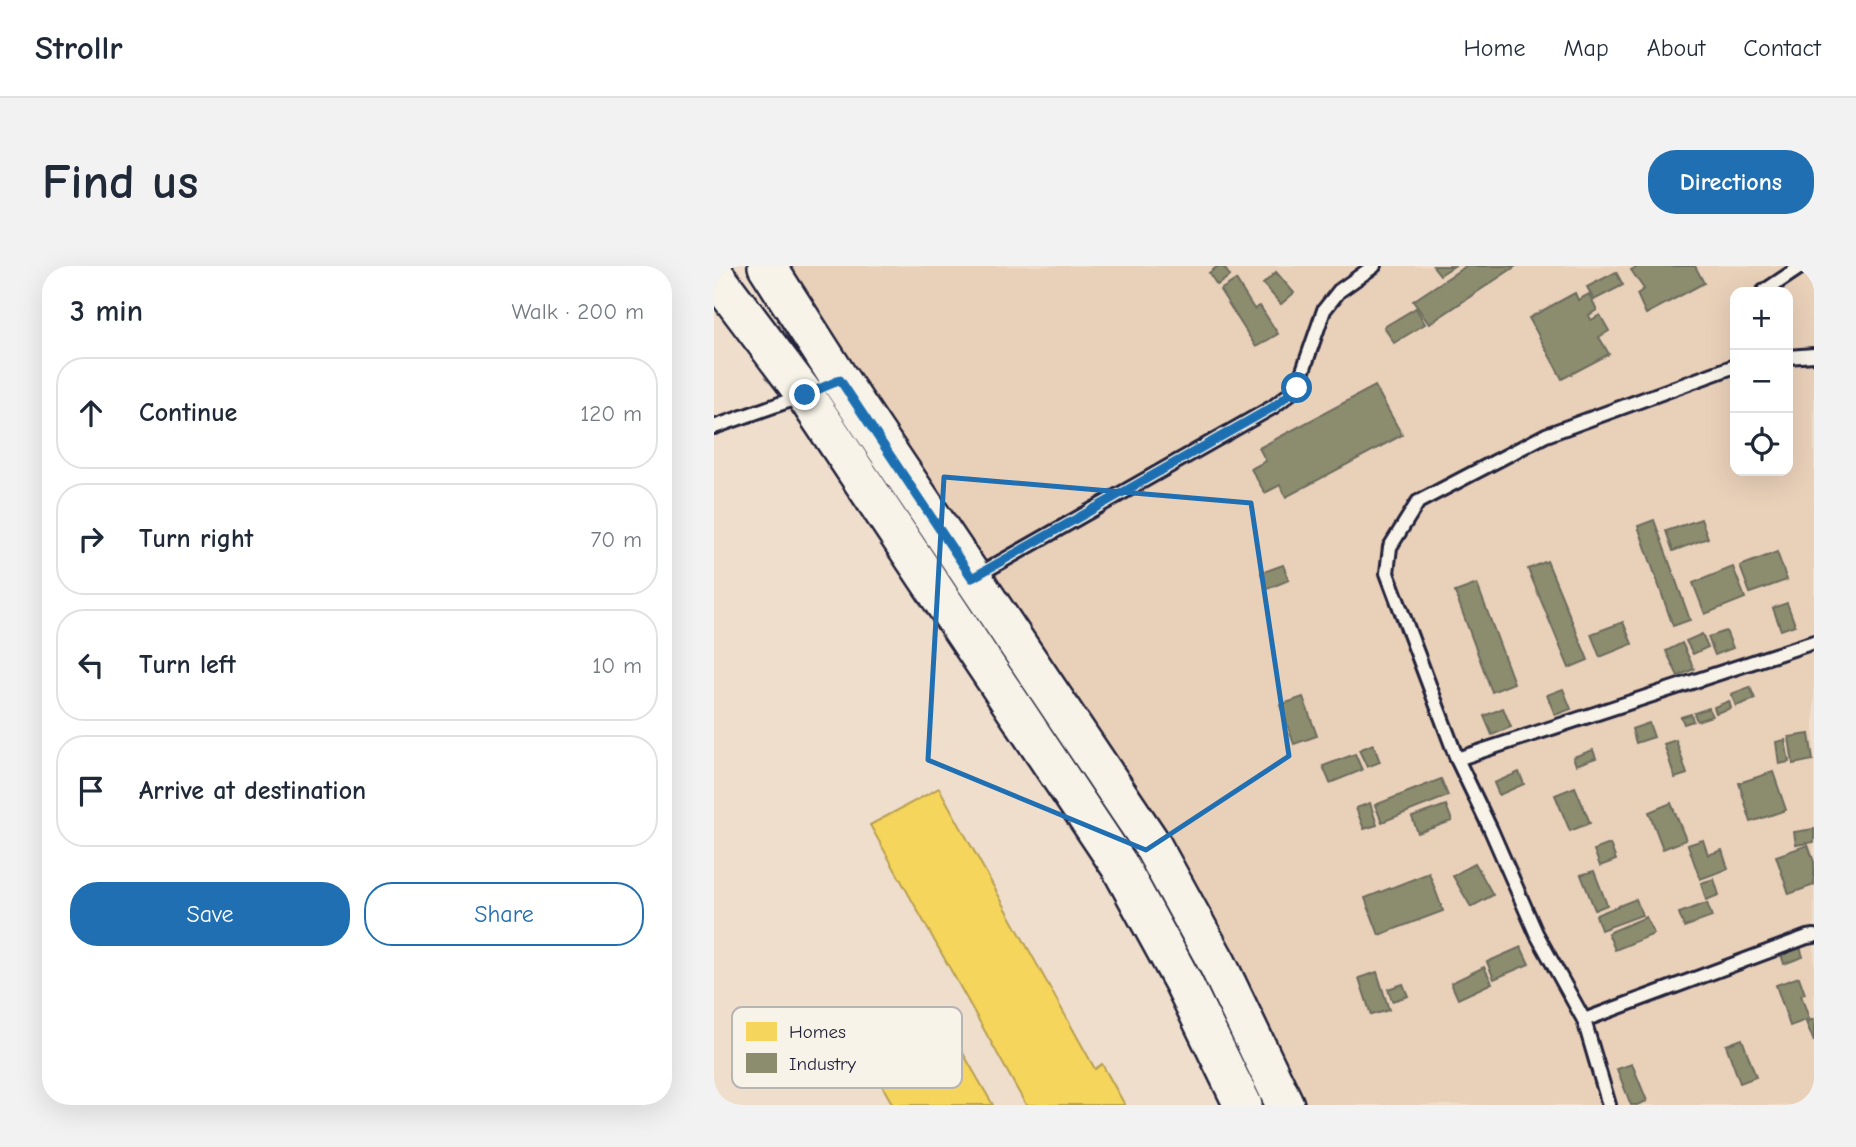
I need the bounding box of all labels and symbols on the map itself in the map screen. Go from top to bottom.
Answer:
route start [1281,372,1312,403]
route end [789,379,820,410]
legend [732,1007,962,1088]
text: Homes [789,1021,846,1043]
text: Industry [789,1053,857,1075]

